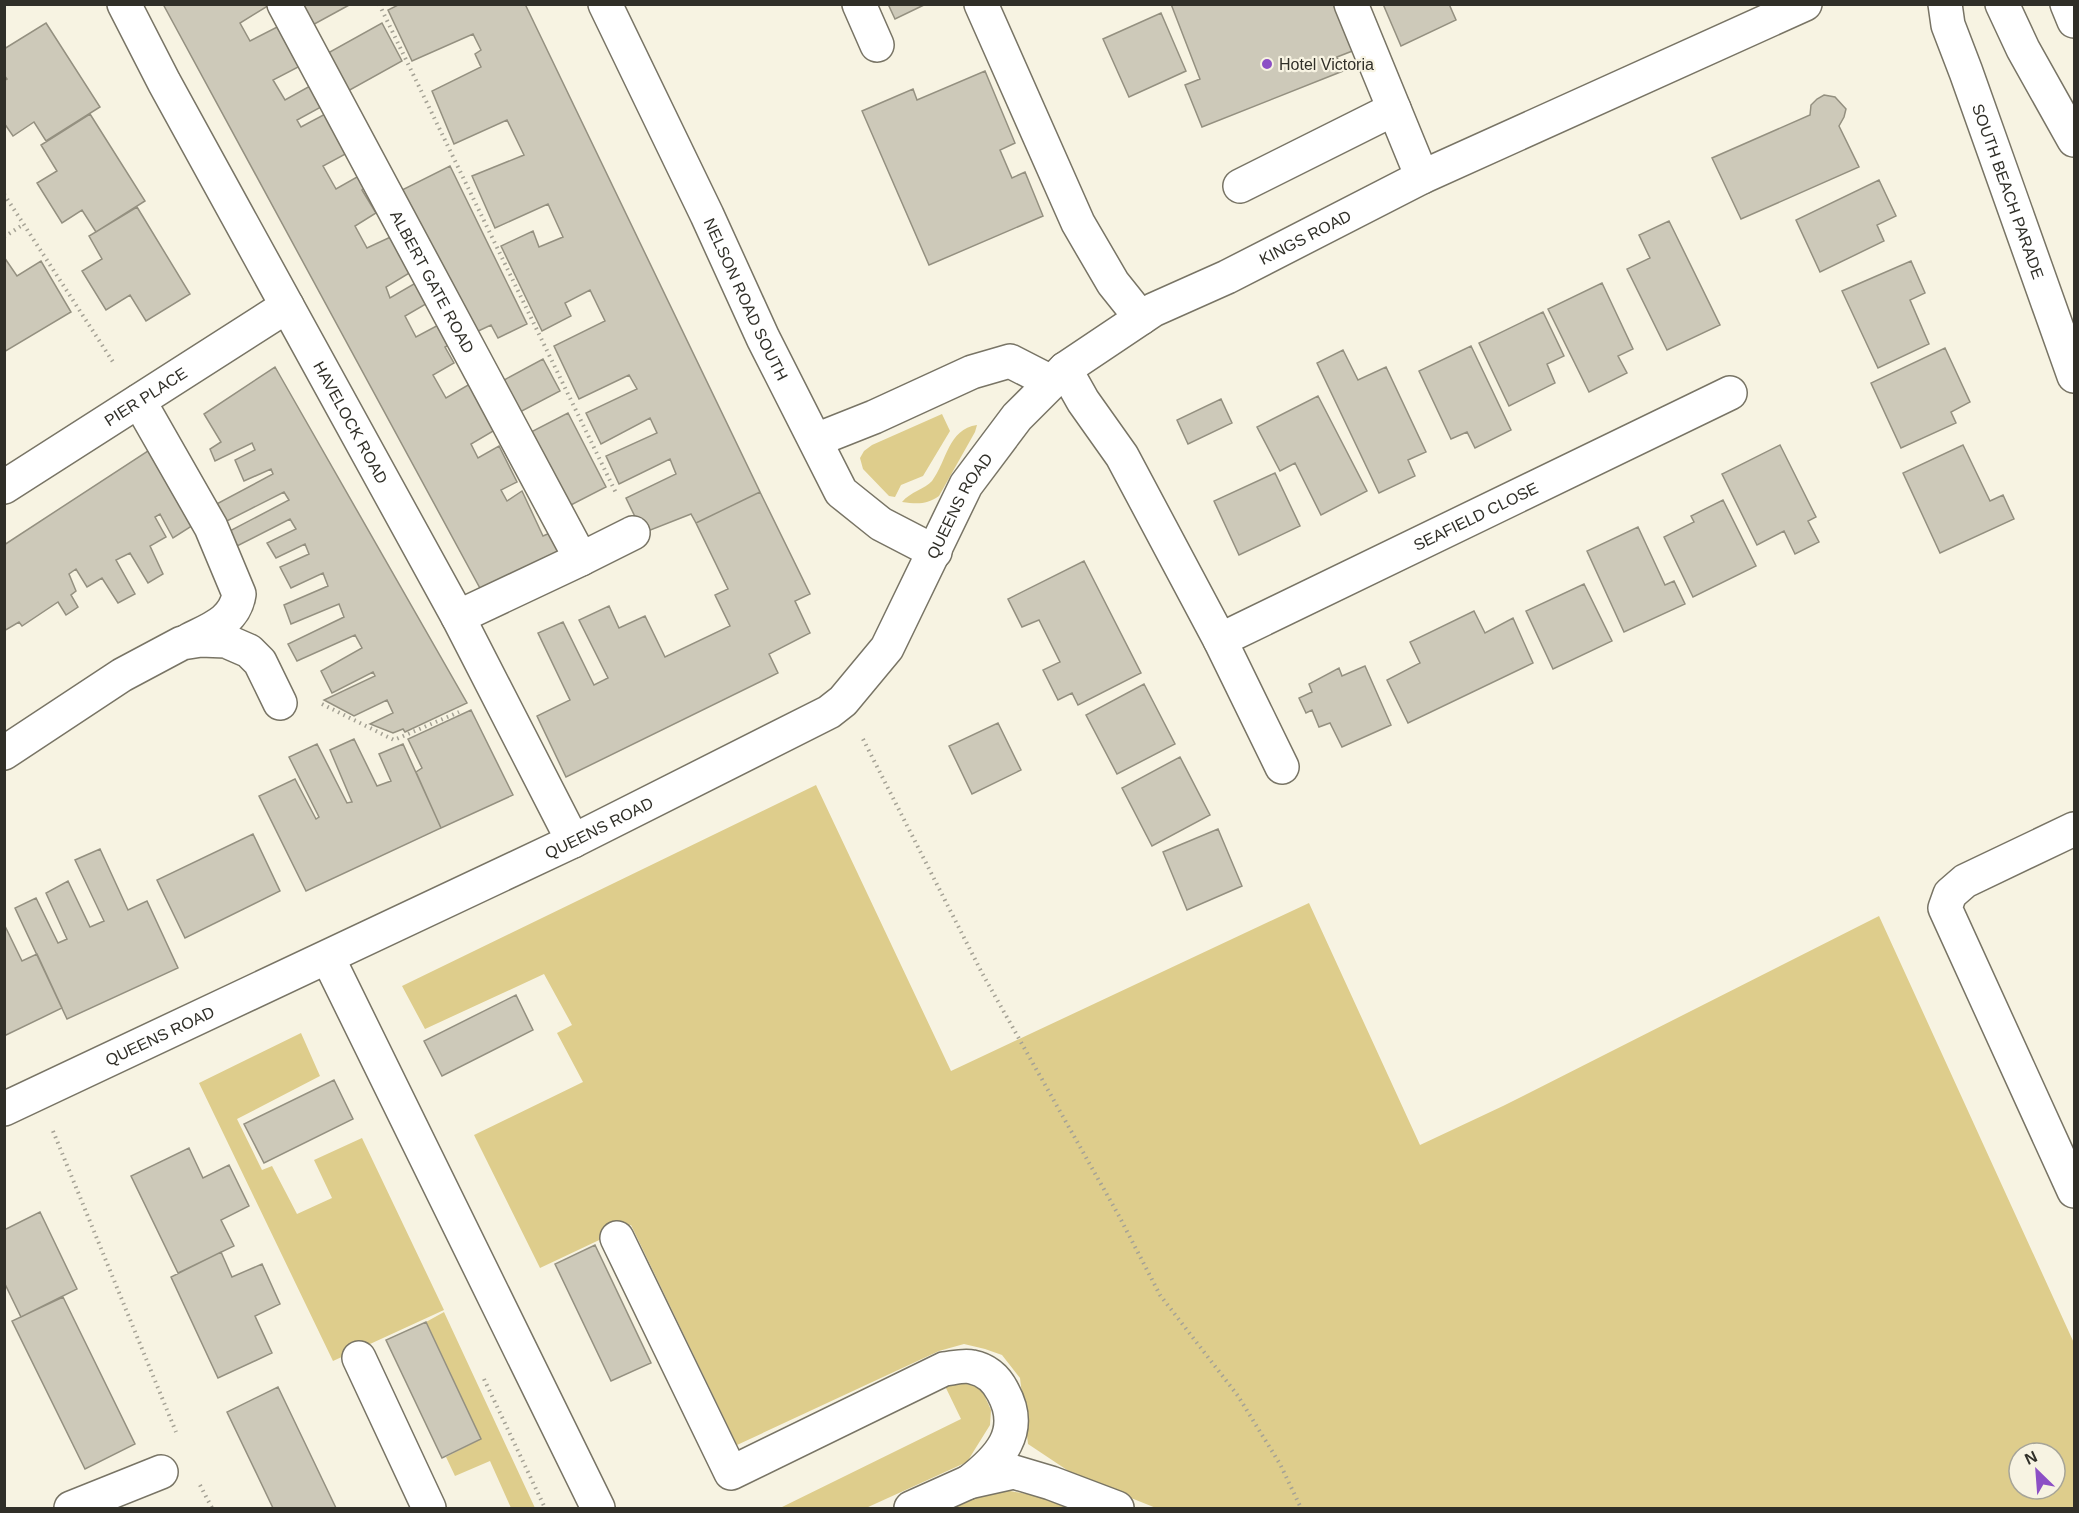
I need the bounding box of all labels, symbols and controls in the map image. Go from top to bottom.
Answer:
place label: Hotel Victoria [1279,56,1374,73]
marker: Hotel Victoria [1260,57,1274,71]
street label: SOUTH BEACH PARADE [1969,101,2047,281]
street label: KINGS ROAD [1257,207,1354,268]
street label: ALBERT GATE ROAD [387,208,477,356]
street label: NELSON ROAD SOUTH [701,215,791,383]
street label: HAVELOCK ROAD [310,359,391,487]
street label: PIER PLACE [101,364,190,429]
street label: QUEENS ROAD [924,450,996,561]
street label: SEAFIELD CLOSE [1411,479,1541,554]
street label: QUEENS ROAD [542,794,656,862]
street label: QUEENS ROAD [103,1003,217,1069]
north arrow [2007,1441,2067,1501]
text: N [2022,1448,2040,1468]

